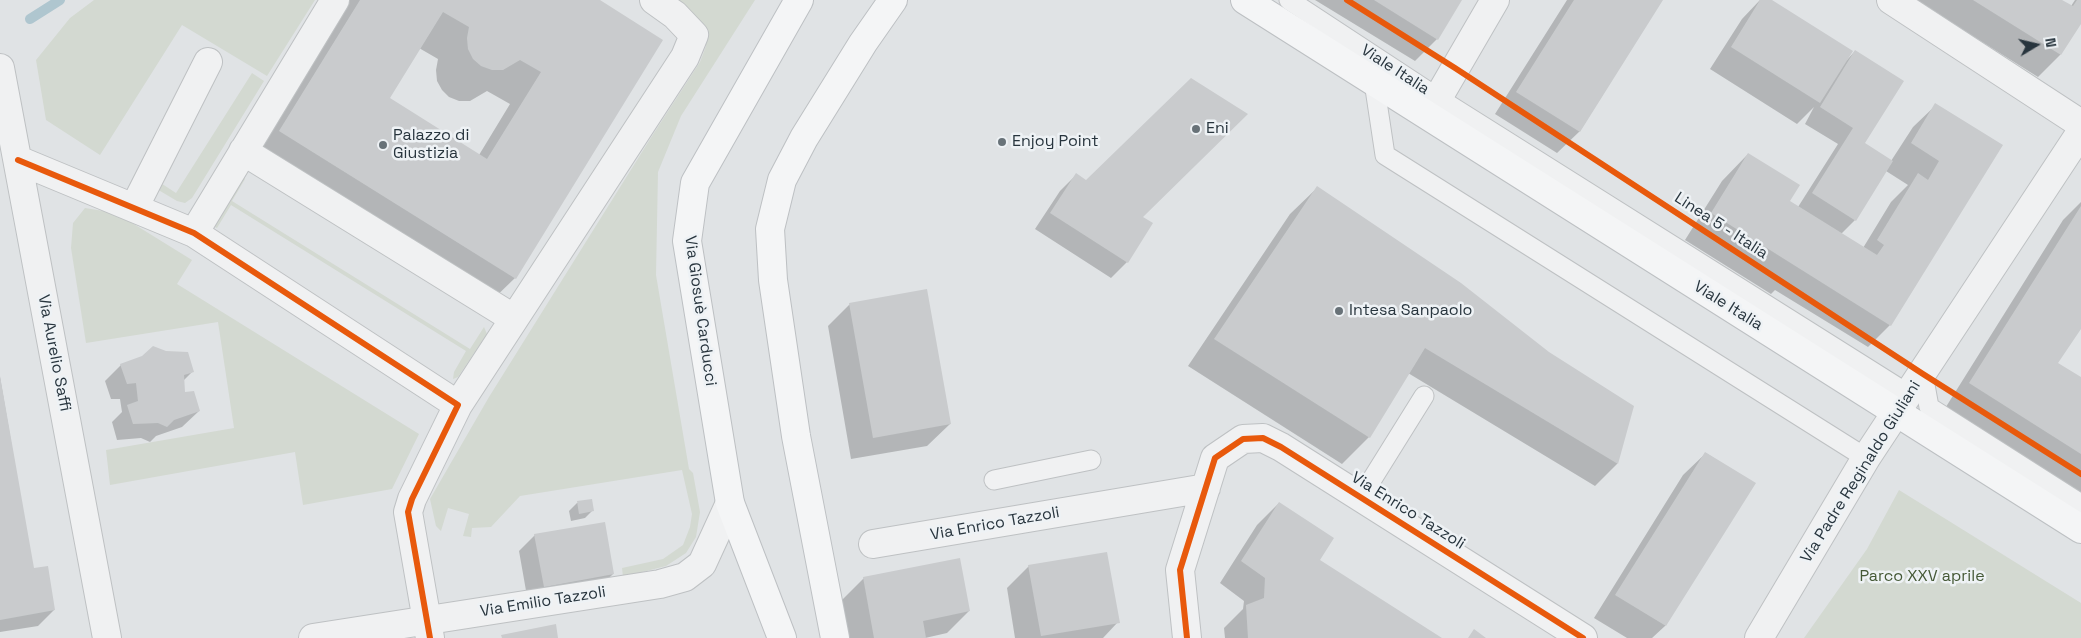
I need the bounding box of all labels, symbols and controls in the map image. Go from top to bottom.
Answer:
north arrow [2011,20,2061,70]
text: N [2041,37,2060,49]
street label: Viale Italia [1357,41,1433,99]
place label: Eni [1206,119,1229,139]
marker: Eni [1190,123,1202,135]
place label: Palazzo di Giustizia [393,126,469,164]
place label: Enjoy Point [1012,132,1099,152]
marker: Enjoy Point [996,136,1008,148]
marker: Palazzo di Giustizia [377,139,389,151]
street label: Linea 5 - Italia [1671,189,1771,263]
street label: Via Giosuè Carducci [680,235,720,387]
street label: Viale Italia [1690,277,1766,335]
street label: Via Aurelio Saffi [33,293,75,413]
place label: Intesa Sanpaolo [1349,301,1473,321]
marker: Intesa Sanpaolo [1333,305,1345,317]
street label: Via Padre Reginaldo Giuliani [1797,377,1925,567]
street label: Via Enrico Tazzoli [1347,468,1469,554]
street label: Via Enrico Tazzoli [929,503,1061,545]
park label: Parco XXV aprile [1859,567,1985,587]
street label: Via Emilio Tazzoli [479,583,607,621]

